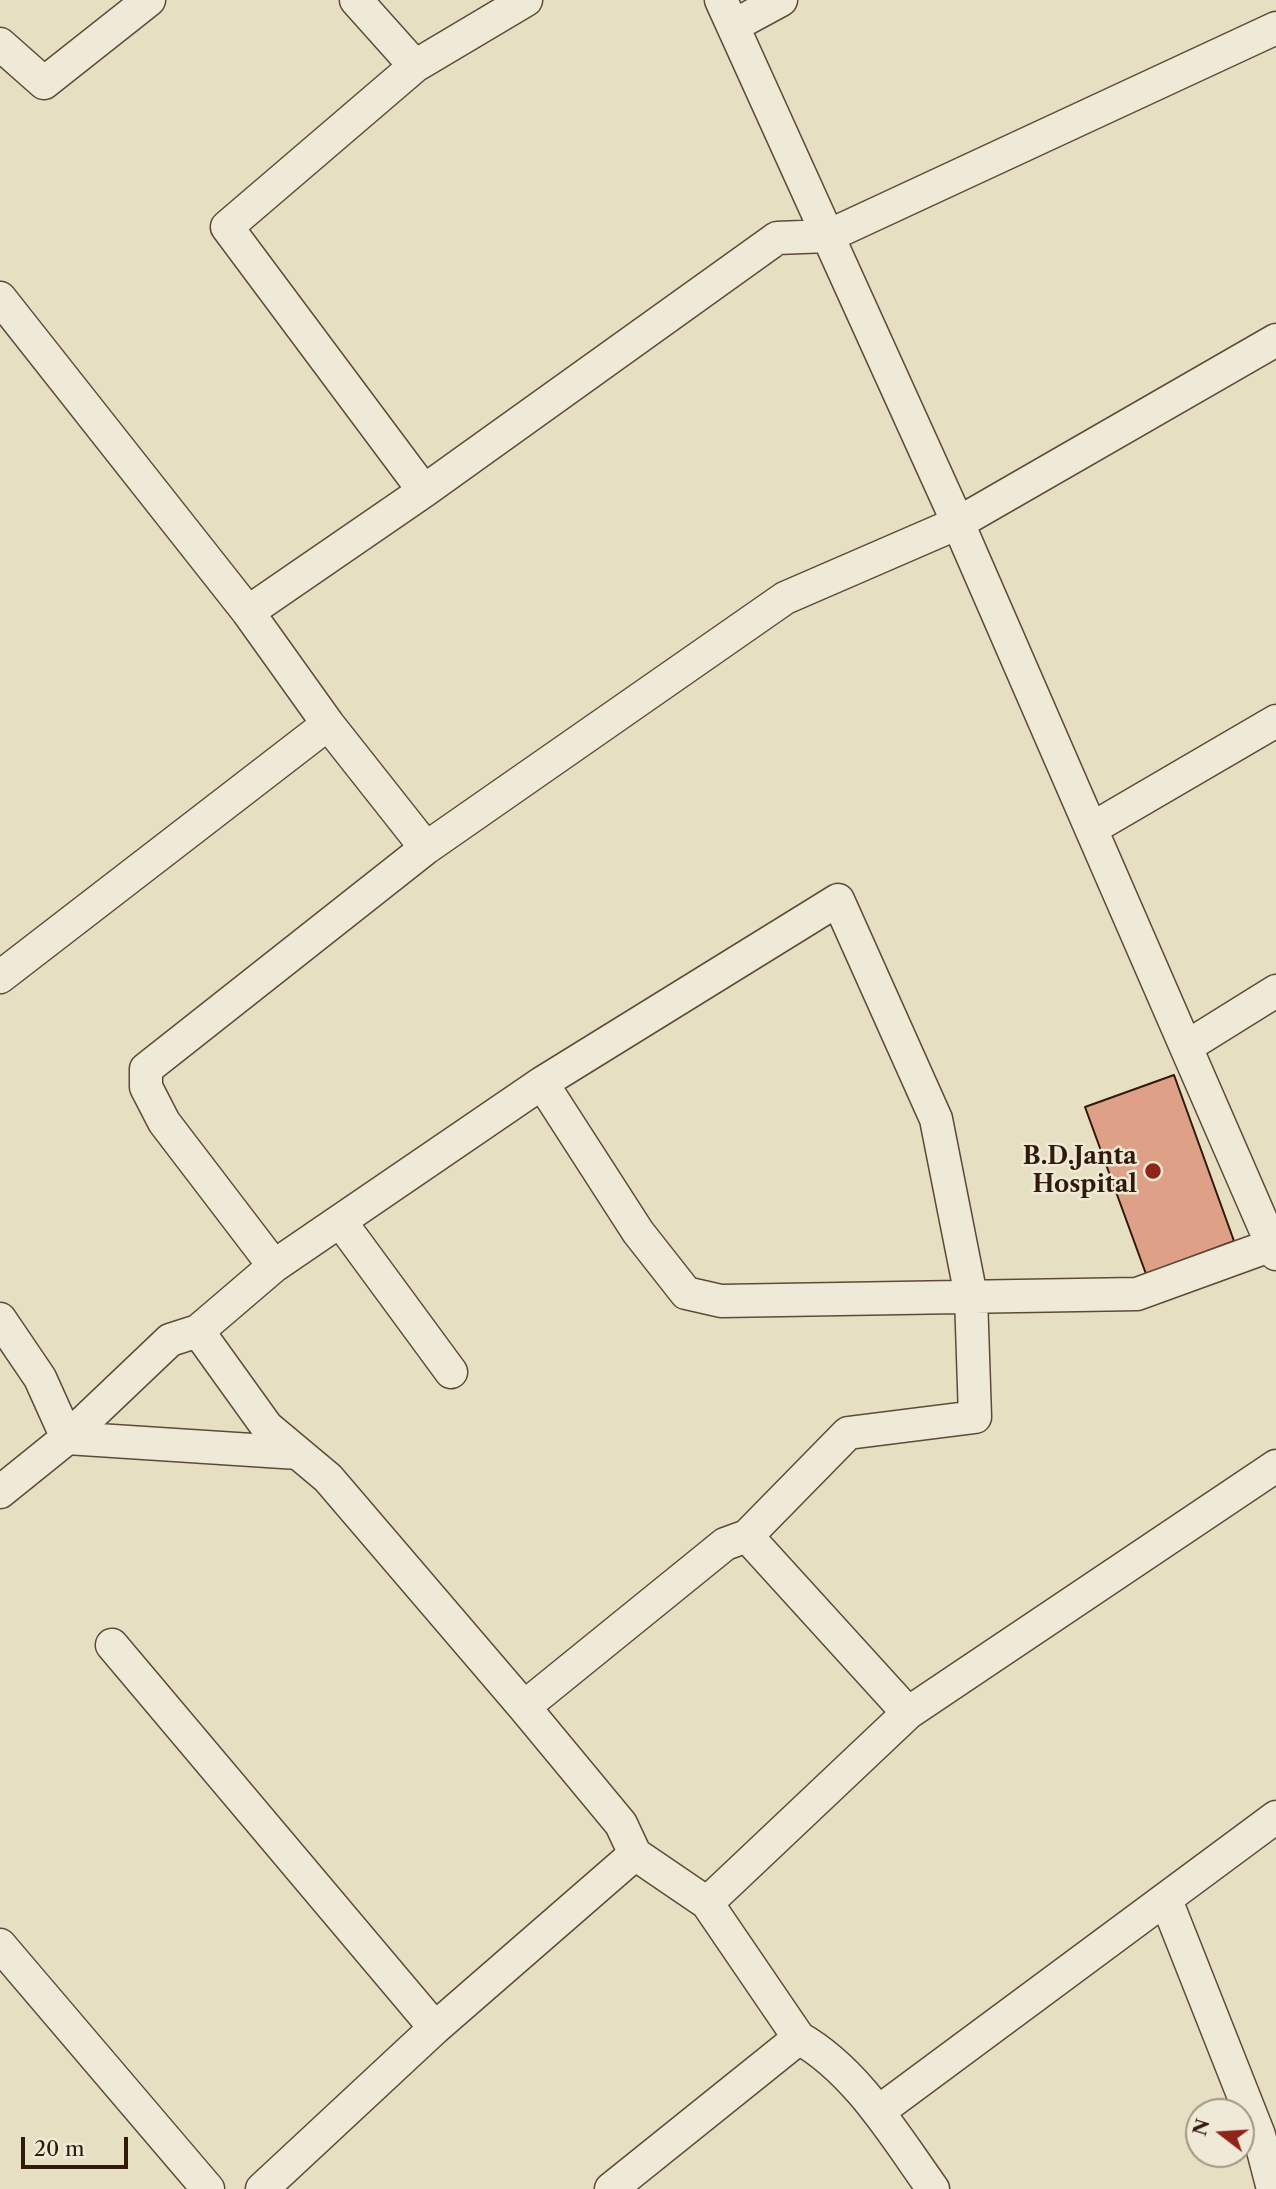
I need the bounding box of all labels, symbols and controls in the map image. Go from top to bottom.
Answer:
place label: B.D.Janta Hospital [1023,1143,1137,1199]
marker: B.D.Janta Hospital [1143,1161,1163,1181]
north arrow [1185,2098,1255,2168]
text: N [1188,2116,1215,2139]
scale bar [24,2122,131,2166]
text: 20 m [34,2136,85,2161]

